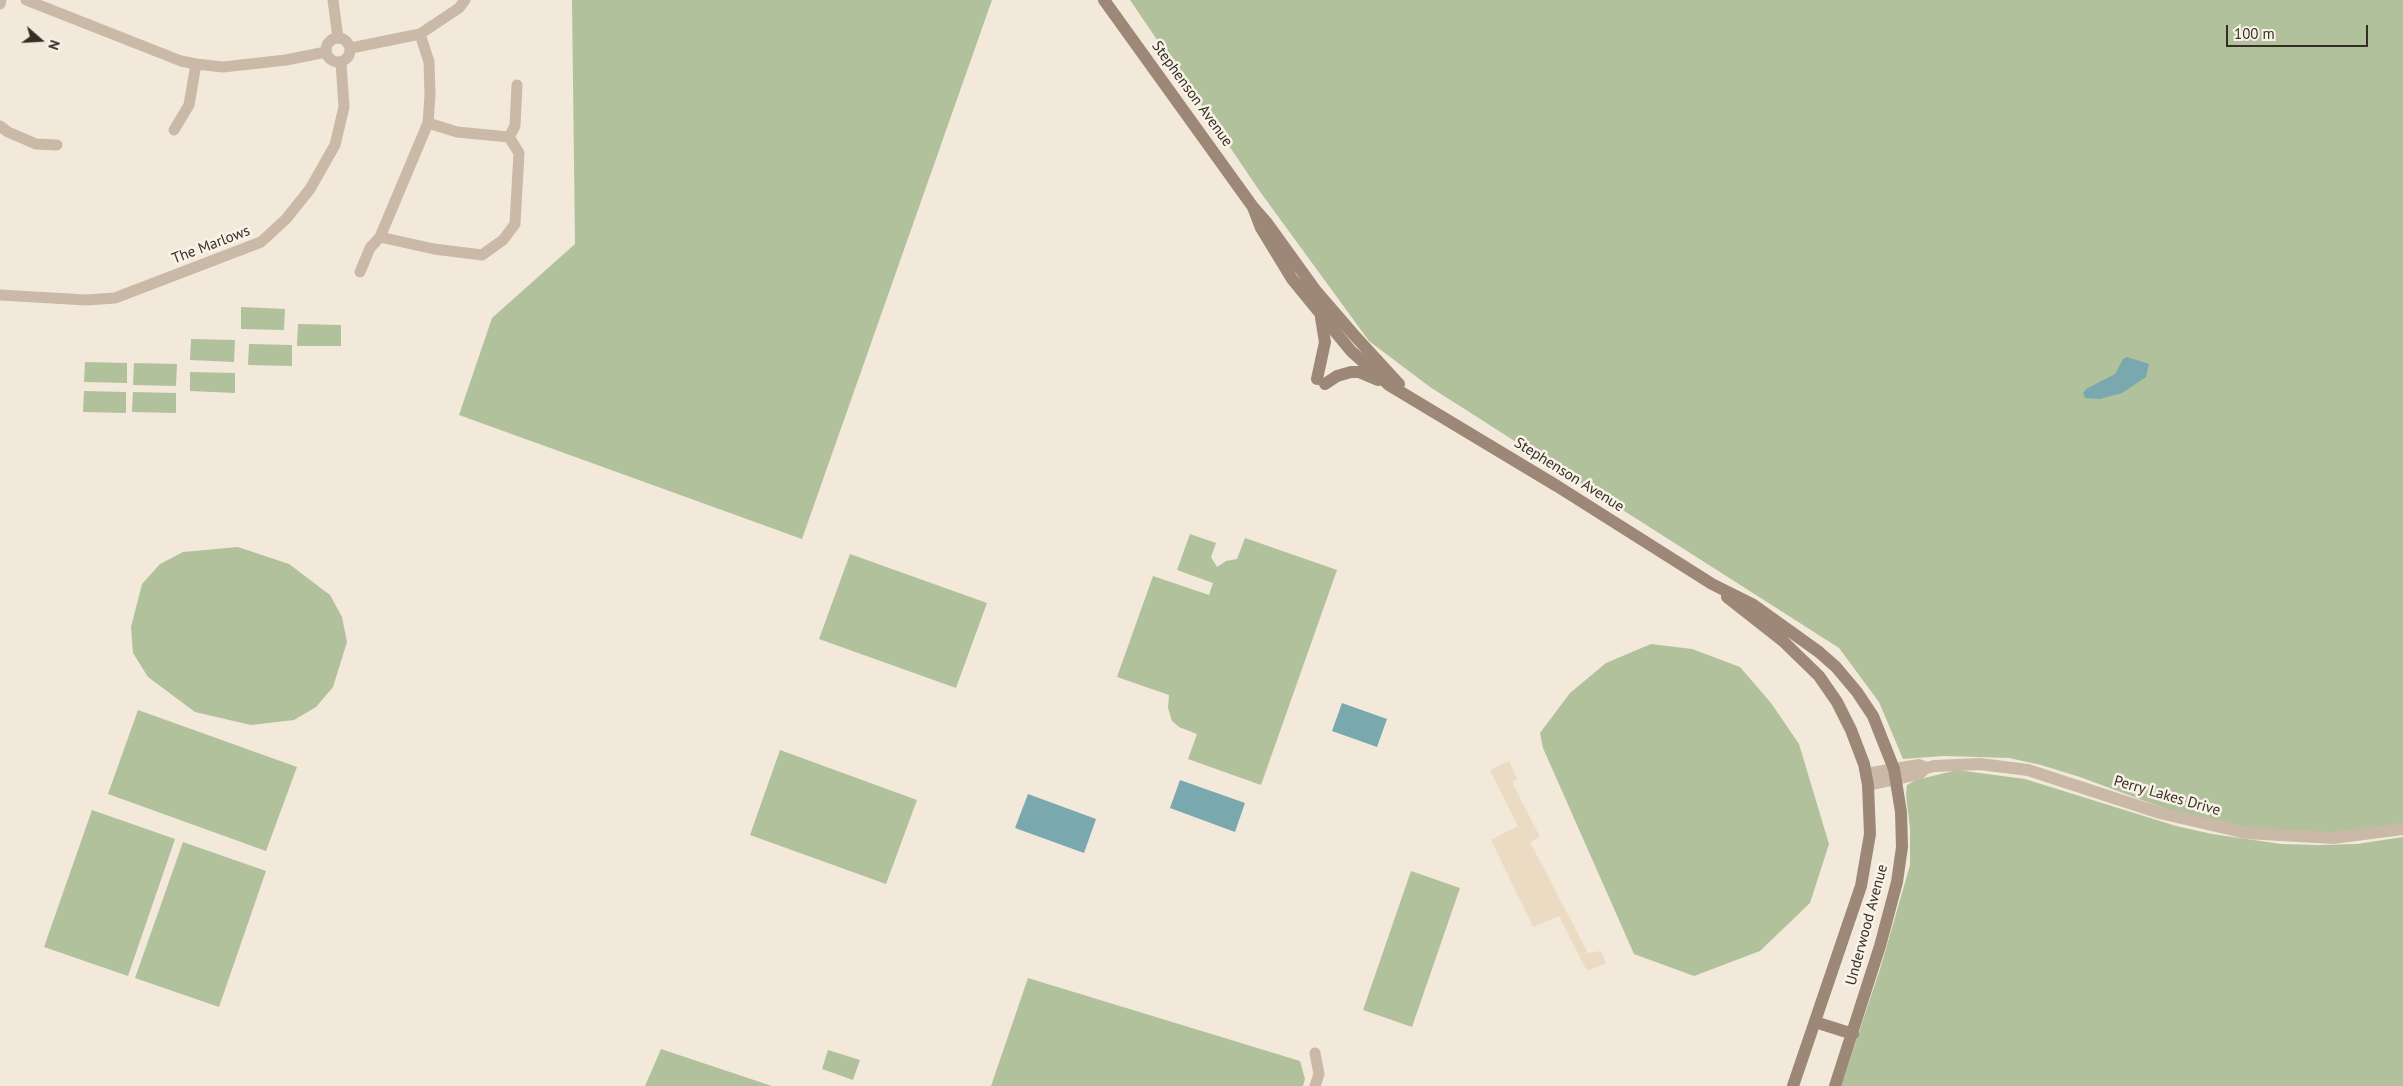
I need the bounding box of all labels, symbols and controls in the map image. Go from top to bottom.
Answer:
north arrow [15,15,65,65]
scale bar [2228,15,2370,47]
text: 100 m [2234,24,2275,43]
text: N [44,38,64,52]
street label: Stephenson Avenue [1148,38,1236,150]
street label: The Marlows [169,222,253,268]
street label: Stephenson Avenue [1511,434,1627,516]
street label: Perry Lakes Drive [2112,772,2222,820]
street label: Underwood Avenue [1842,862,1892,988]

